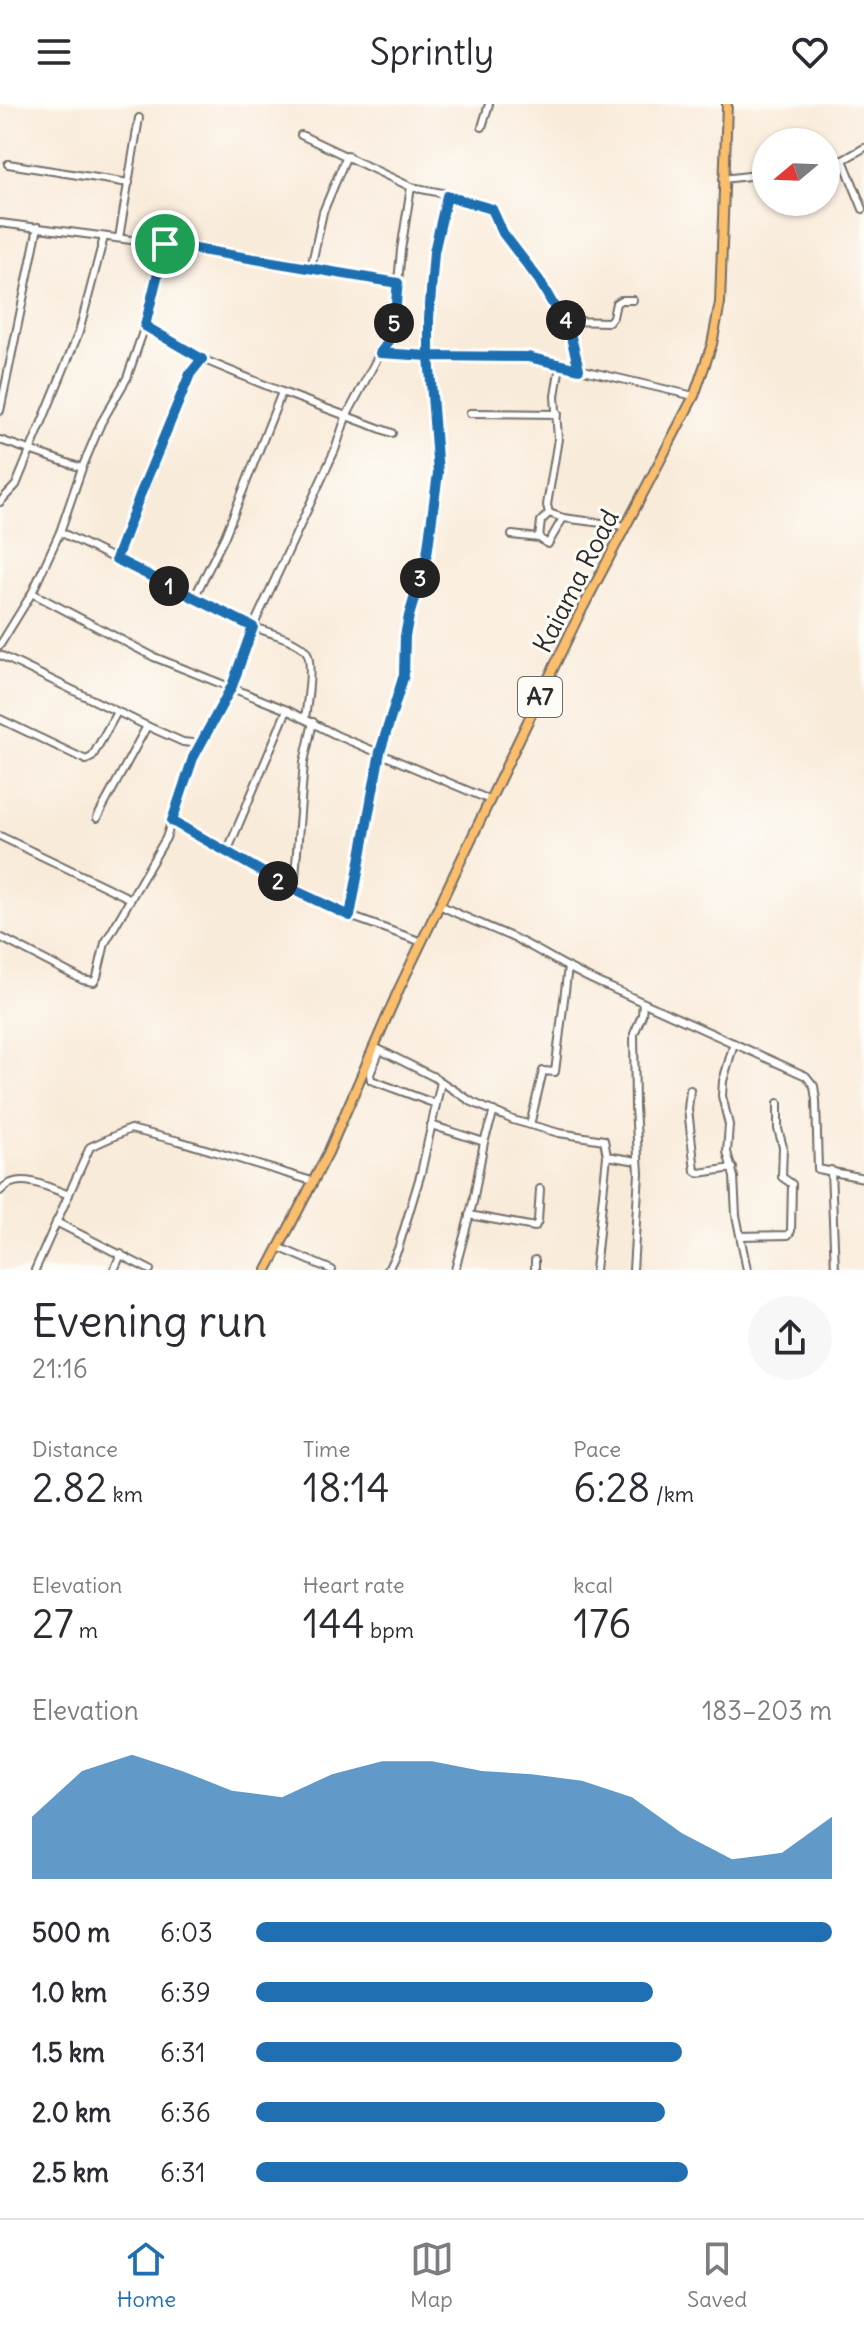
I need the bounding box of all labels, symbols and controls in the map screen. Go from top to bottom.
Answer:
icon: menu [32,30,76,74]
text: Sprintly [370,30,494,75]
icon: heart [788,30,832,74]
north arrow [752,128,840,216]
map controls [752,128,840,216]
pin [131,210,199,278]
icon: arrive [143,222,187,266]
pin: 4 [546,300,586,340]
pin: 5 [374,303,414,343]
text: 4 [560,306,572,334]
text: 5 [388,309,400,337]
street label: Kaiama Road [525,504,626,658]
pin: 3 [400,558,440,598]
text: 3 [414,564,426,592]
pin: 1 [149,566,189,606]
text: 1 [165,572,173,600]
road number: A7 [518,677,562,717]
pin: 2 [258,861,298,901]
text: 2 [272,867,284,895]
text: Evening run [32,1294,267,1349]
button: share [748,1296,832,1380]
text: 21:16 [32,1352,88,1385]
text: Distance [32,1435,118,1463]
text: Time [303,1435,350,1463]
text: Pace [573,1435,621,1463]
text: 2.82 [32,1463,107,1513]
text: 18:14 [303,1463,390,1513]
text: 6:28 [573,1463,650,1513]
text: km [107,1480,143,1508]
text: /km [650,1480,694,1508]
text: Elevation [32,1571,122,1599]
text: Heart rate [303,1571,405,1599]
text: kcal [573,1571,613,1599]
text: 27 [32,1599,74,1649]
text: 144 [303,1599,365,1649]
text: 176 [573,1599,631,1649]
text: m [74,1616,98,1644]
text: bpm [365,1616,414,1644]
text: Elevation [32,1694,139,1727]
text: 183–203 m [702,1694,832,1727]
text: 500 m [32,1916,110,1949]
text: 6:03 [160,1916,213,1949]
text: 1.0 km [32,1976,107,2009]
text: 6:39 [160,1976,211,2009]
text: 1.5 km [32,2036,105,2069]
text: 6:31 [160,2036,206,2069]
text: 2.0 km [32,2096,111,2129]
text: 6:36 [160,2096,211,2129]
text: 2.5 km [32,2156,109,2189]
text: 6:31 [160,2156,206,2189]
tab: Home [117,2237,176,2313]
tab: Map [410,2237,454,2313]
tab: Saved [687,2237,747,2313]

